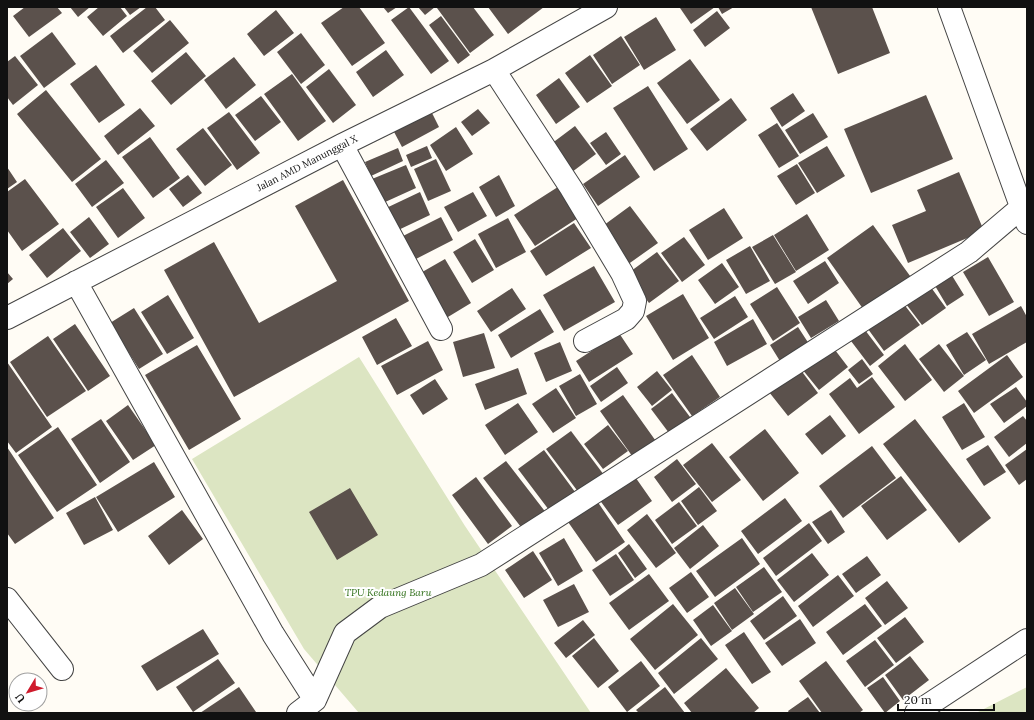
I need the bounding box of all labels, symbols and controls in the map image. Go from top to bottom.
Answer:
street label: Jalan AMD Manunggal X [254,132,360,195]
park label: TPU Kedaung Baru [345,586,431,599]
north arrow [8,672,48,712]
scale bar [898,686,994,712]
text: U [12,690,28,706]
text: 20 m [904,692,932,707]

